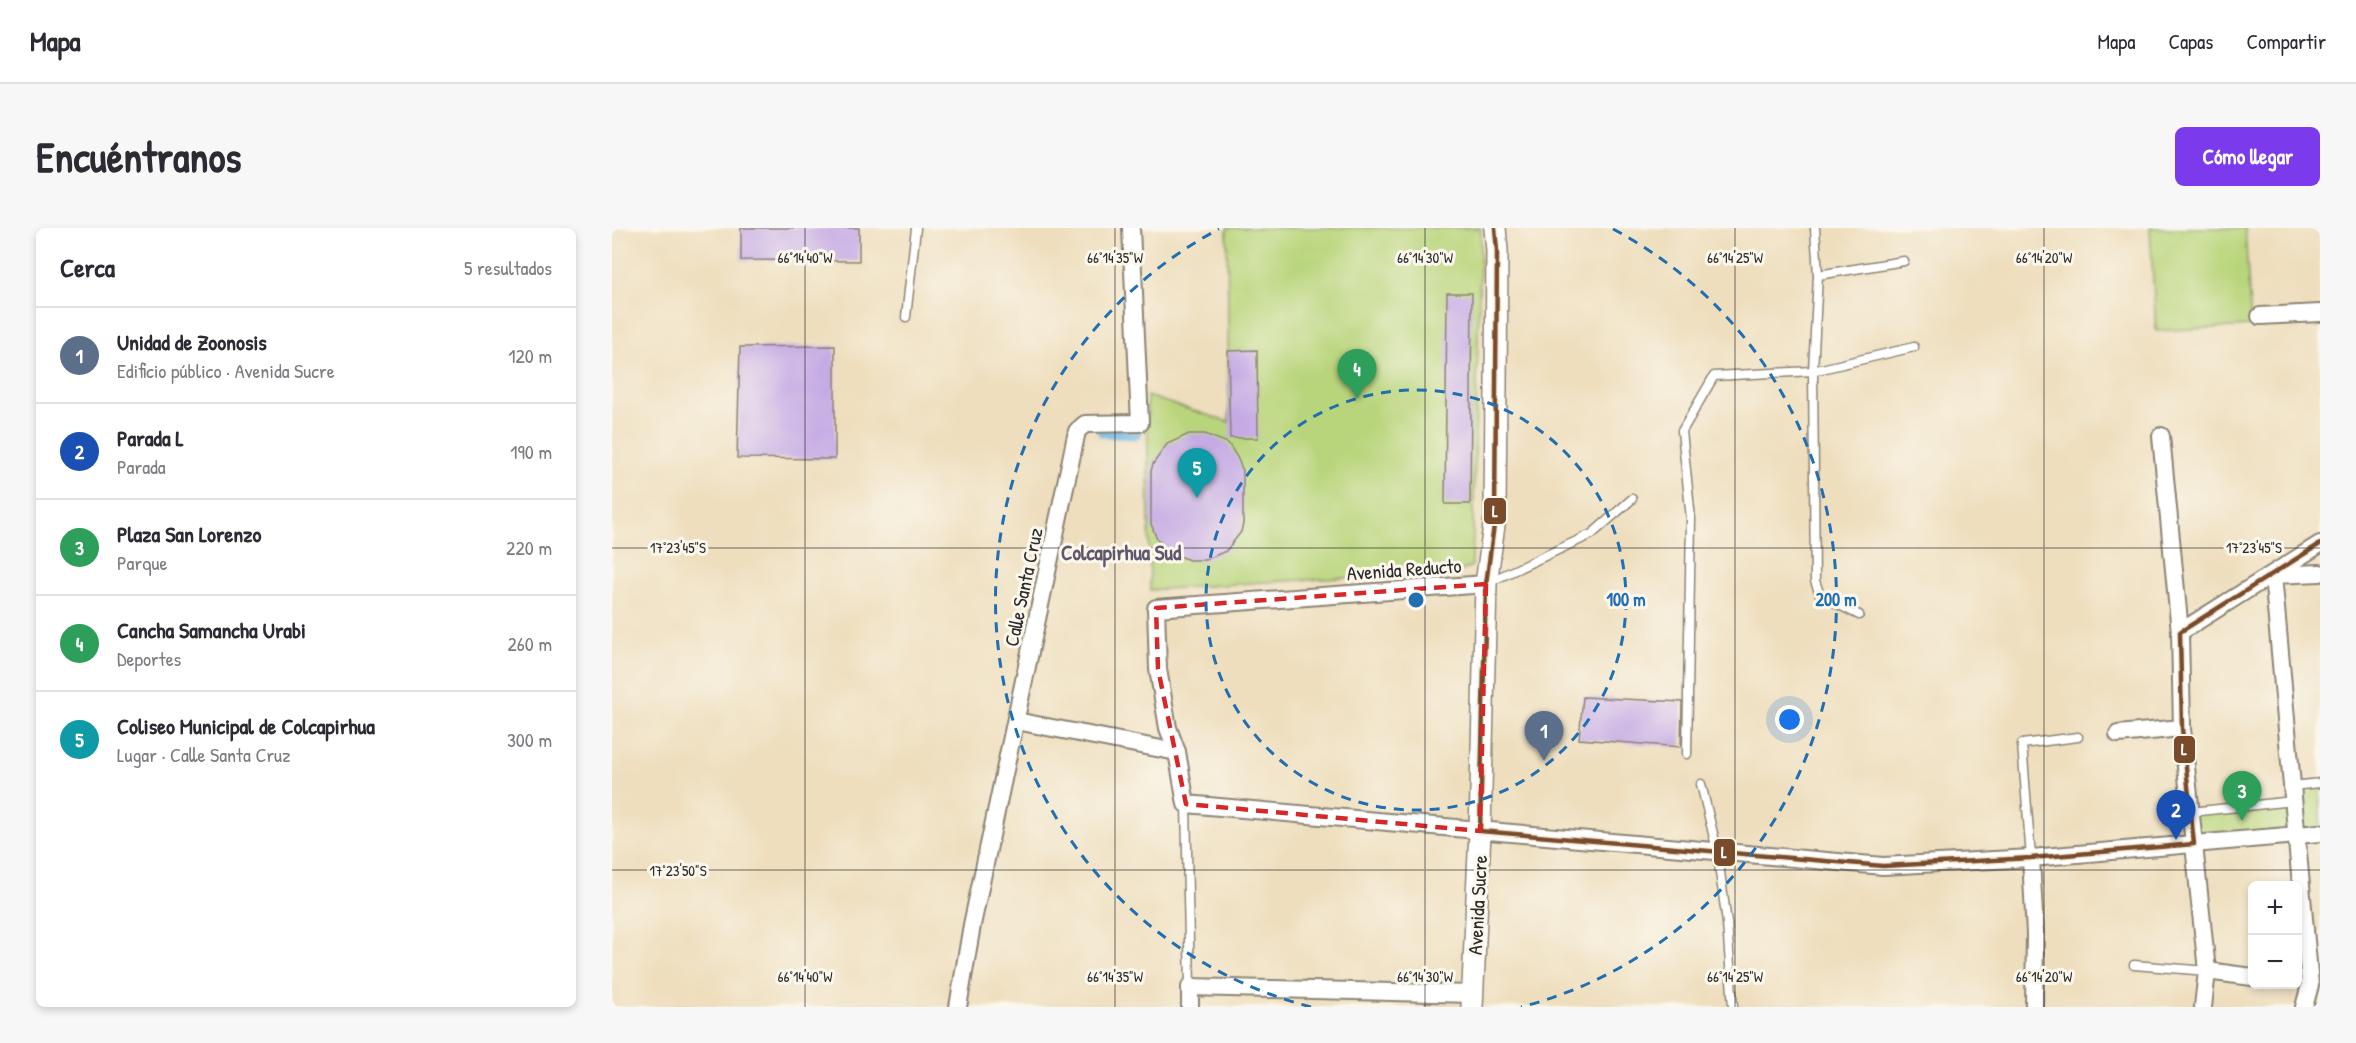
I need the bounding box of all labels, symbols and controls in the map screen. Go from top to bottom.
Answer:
text: Mapa [30,22,81,60]
text: Mapa [2097,27,2135,56]
text: Capas [2168,27,2213,56]
text: Compartir [2246,27,2326,56]
button: Cómo llegar [2175,127,2320,186]
text: Encuéntranos [36,128,242,185]
text: 66°14'40"W [777,247,833,268]
text: 66°14'35"W [1087,247,1144,268]
text: 66°14'30"W [1397,247,1454,268]
text: 66°14'25"W [1707,247,1764,268]
text: 66°14'20"W [2016,247,2073,268]
text: Cerca [60,250,115,285]
text: 5 resultados [464,254,552,281]
text: Unidad de Zoonosis [117,327,267,357]
text: 1 [76,342,83,369]
text: 120 m [508,342,552,369]
pin: 4 [1338,350,1376,399]
text: Edificio público · Avenida Sucre [117,357,335,384]
text: Parada L [117,423,184,453]
text: 2 [75,438,84,465]
text: 190 m [510,438,552,465]
pin: 5 [1178,448,1216,498]
text: Parada [117,453,166,480]
line badge: L [1483,497,1507,525]
text: L [1492,500,1498,522]
text: Plaza San Lorenzo [117,519,261,549]
street label: Calle Santa Cruz [997,525,1049,649]
text: 3 [75,534,84,561]
text: 220 m [506,534,552,561]
text: 17°23'45"S [650,537,706,558]
text: 17°23'45"S [2226,537,2282,558]
district label: Colcapirhua Sud [1061,538,1182,568]
text: Parque [117,549,167,576]
street label: Avenida Reducto [1346,552,1462,586]
text: 100 m [1606,587,1646,612]
text: 200 m [1816,587,1856,612]
centre of rings [1406,590,1426,610]
text: Cancha Samancha Urabi [117,615,306,645]
text: 4 [76,630,83,657]
text: 260 m [508,630,552,657]
text: Deportes [117,645,181,672]
your location [1775,705,1804,734]
text: Coliseo Municipal de Colcapirhua [117,711,375,741]
pin: 1 [1524,712,1564,761]
text: 5 [75,726,84,753]
text: 300 m [507,726,552,753]
line badge: L [2173,735,2196,764]
text: L [2181,738,2187,760]
text: Lugar · Calle Santa Cruz [117,741,291,768]
pin: 3 [2222,772,2262,821]
pin: 2 [2156,790,2196,840]
line badge: L [1713,838,1736,867]
text: L [1721,841,1727,863]
street label: Avenida Sucre [1461,854,1493,956]
text: 17°23'50"S [649,860,707,881]
map controls [2248,881,2302,989]
button: + [2248,881,2302,935]
button: − [2248,935,2302,989]
text: 66°14'40"W [777,966,833,987]
text: 66°14'35"W [1087,966,1144,987]
text: 66°14'30"W [1397,966,1454,987]
text: 66°14'25"W [1707,966,1764,987]
text: 66°14'20"W [2016,966,2073,987]

